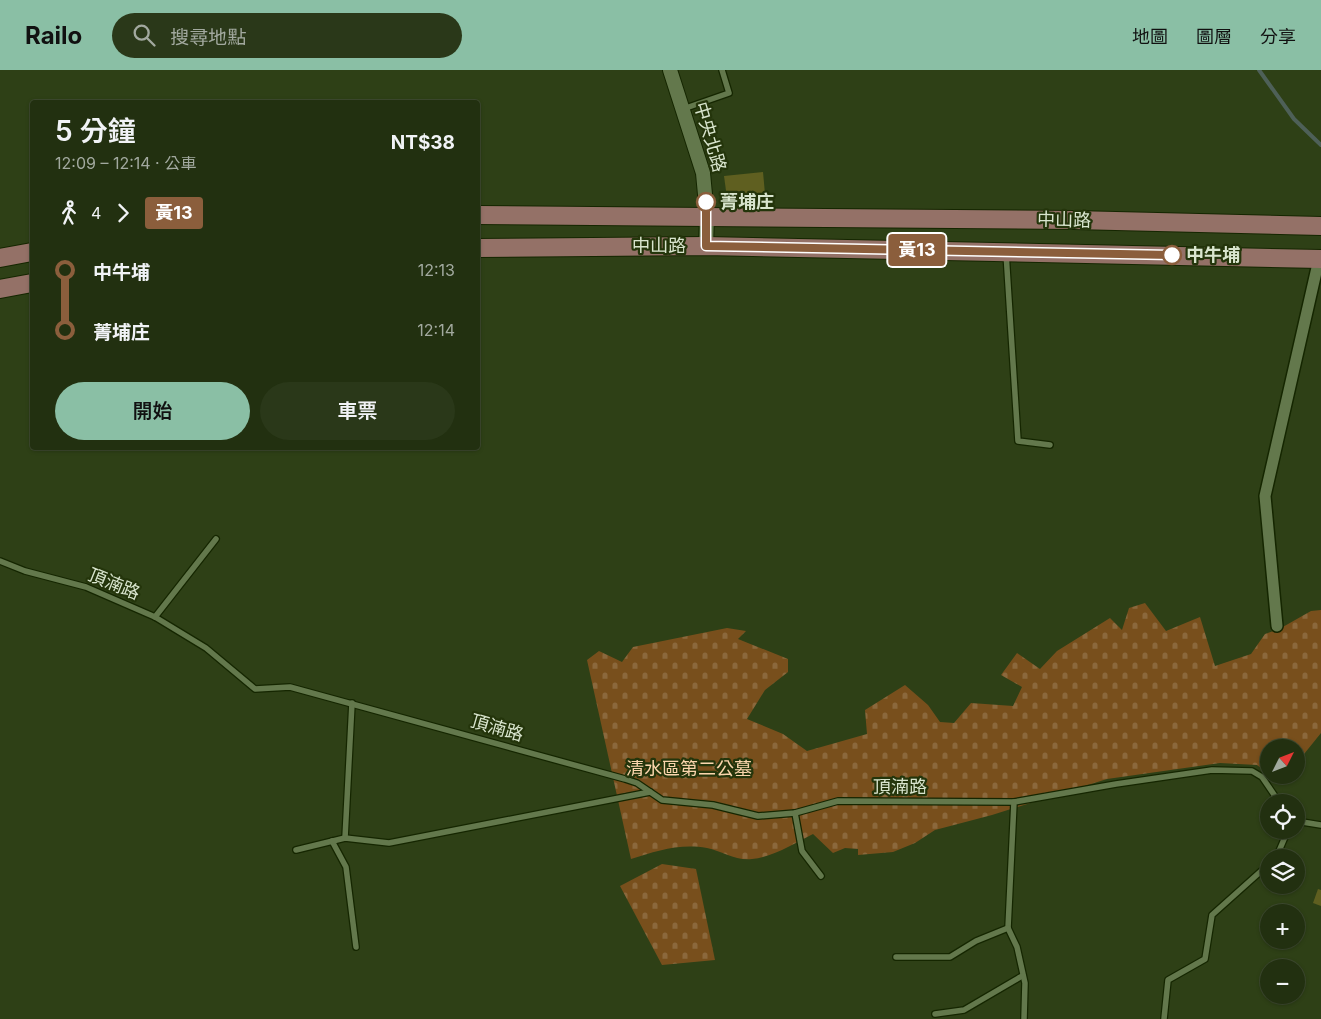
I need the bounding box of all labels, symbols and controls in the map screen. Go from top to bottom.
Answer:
search box [112,13,462,58]
text: Railo [25,21,82,50]
icon: search [130,21,158,49]
text: 搜尋地點 [170,26,246,49]
text: 地圖 [1132,26,1168,47]
text: 圖層 [1196,26,1232,47]
text: 分享 [1260,26,1296,47]
street label: 中央北路 [690,99,730,174]
text: 5 分鐘 [55,114,136,148]
text: NT$38 [391,131,455,154]
text: 12:09 – 12:14 · 公車 [55,153,196,173]
place label: 菁埔庄 [720,191,774,212]
marker: 菁埔庄 [696,192,716,212]
icon: walk [55,199,83,227]
icon: forward [109,199,137,227]
text: 黃13 [155,202,193,223]
text: 4 [91,203,101,223]
street label: 中山路 [1037,209,1091,230]
line badge: 黃13 [888,234,946,266]
street label: 中山路 [632,235,686,256]
text: 黃13 [898,239,936,260]
place label: 中牛埔 [1186,244,1240,265]
marker: 中牛埔 [1162,245,1182,265]
text: 12:13 [418,260,455,280]
text: 中牛埔 [93,261,150,284]
text: 12:14 [417,320,455,340]
text: 菁埔庄 [93,321,150,344]
button: 開始 [55,382,250,440]
button: 車票 [260,382,455,440]
street label: 頂湳路 [85,564,143,603]
street label: 頂湳路 [468,710,526,745]
north arrow [1260,739,1305,784]
map controls [1260,739,1305,1004]
park label: 清水區第二公墓 [626,758,752,779]
street label: 頂湳路 [873,776,927,797]
button: locate [1260,794,1305,839]
button: layers [1260,849,1305,894]
button: + [1260,904,1305,949]
button: − [1260,959,1305,1004]

